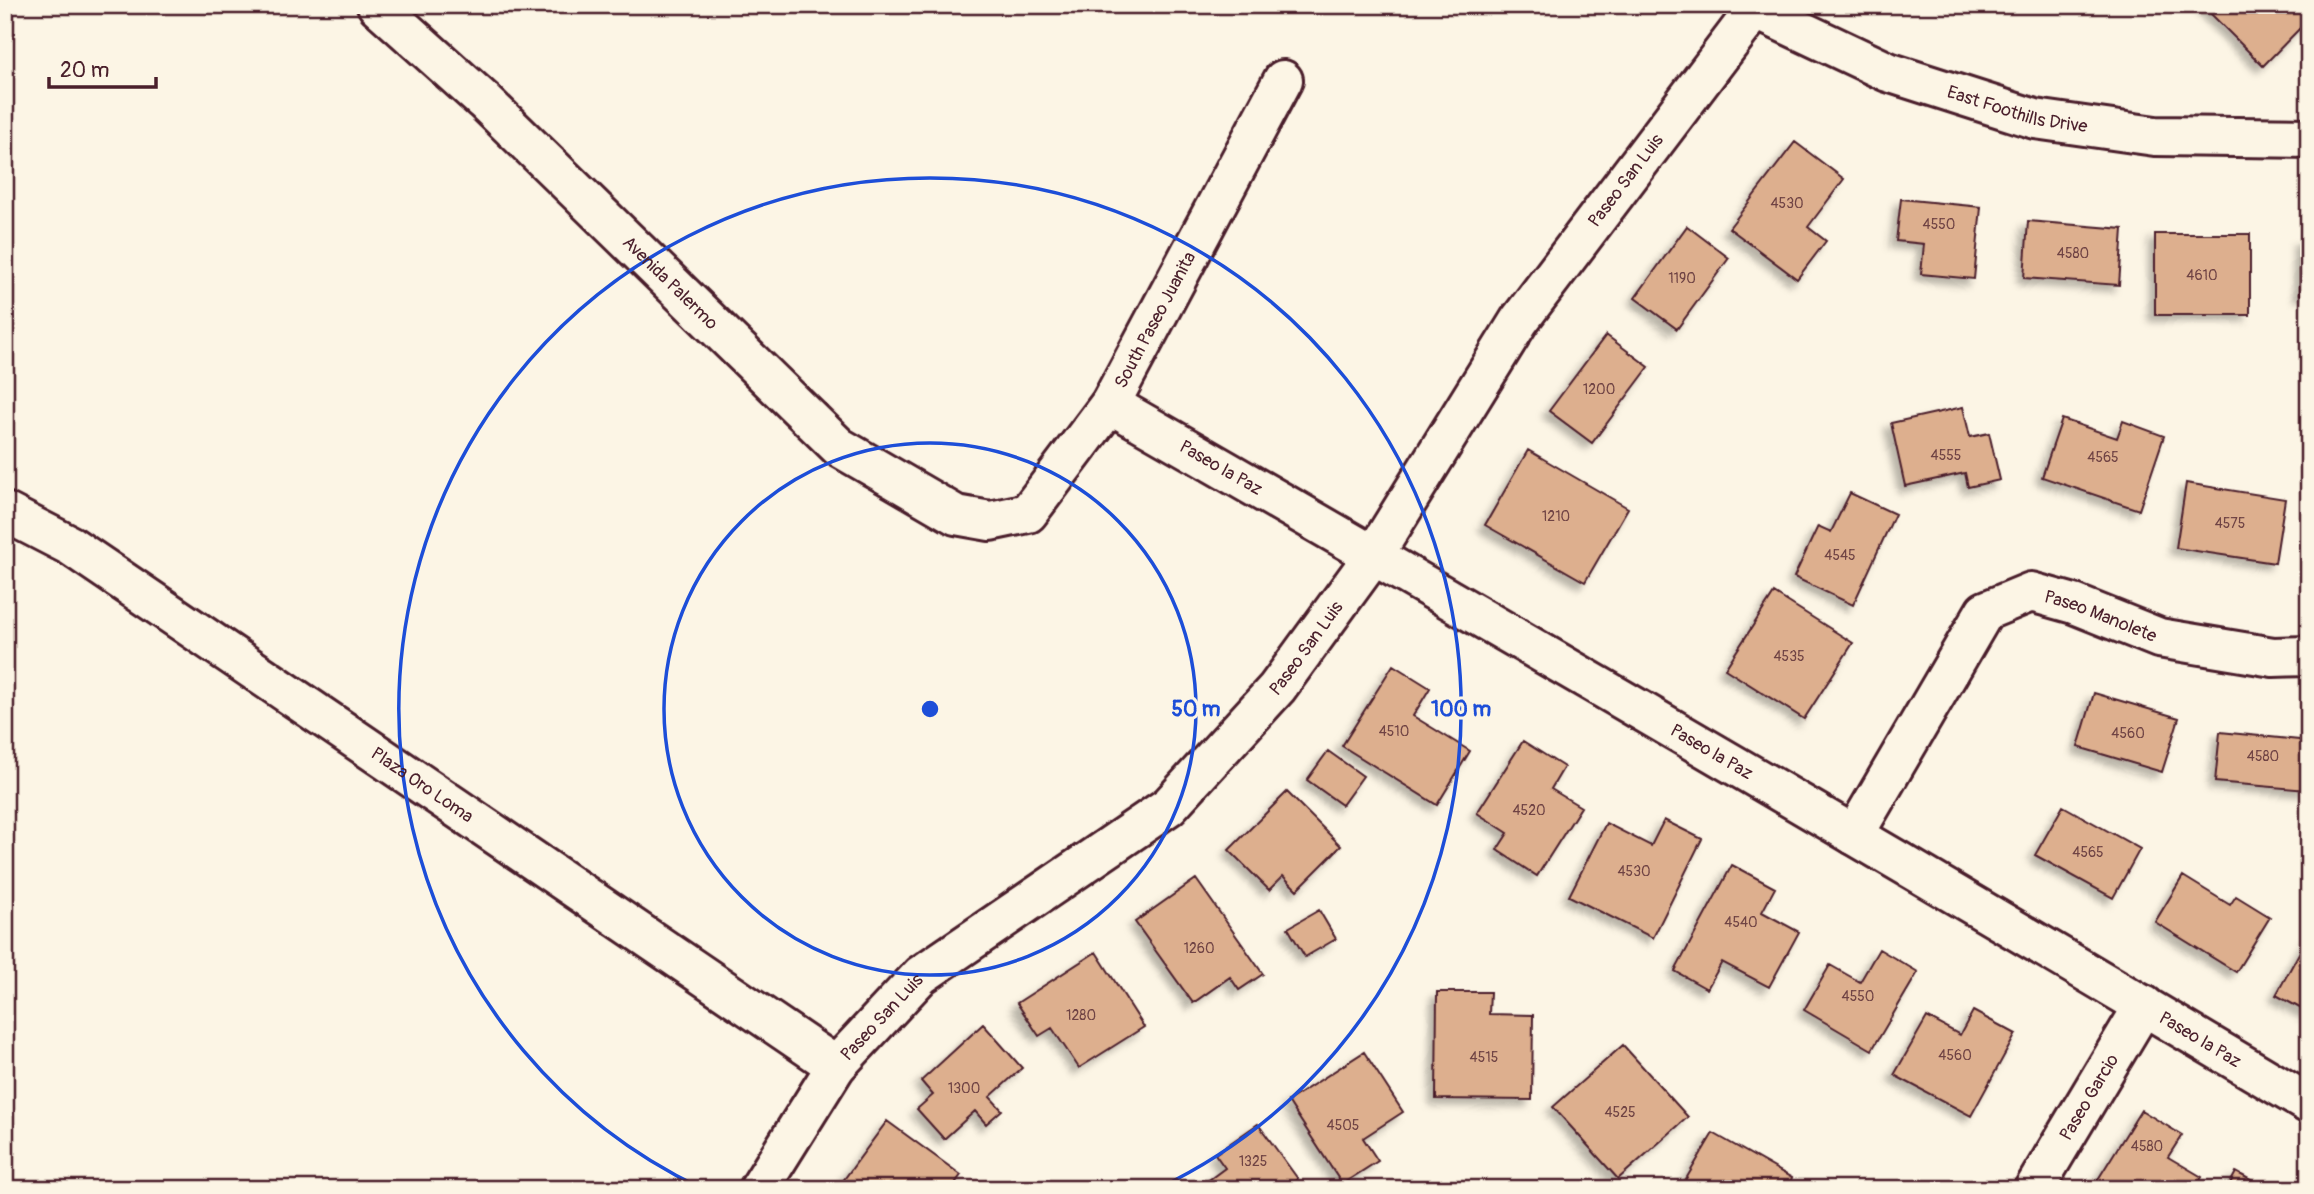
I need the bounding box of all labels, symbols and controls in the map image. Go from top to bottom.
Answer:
scale bar [49,46,156,90]
text: 20 m [60,57,109,84]
street label: East Foothills Drive [1944,80,2089,138]
street label: Paseo San Luis [1583,129,1668,232]
house number: 4530 [1770,195,1804,212]
house number: 4550 [1923,216,1955,233]
street label: Avenida Palermo [618,231,723,335]
house number: 4580 [2057,245,2089,262]
street label: South Paseo Juanita [1109,248,1201,392]
house number: 4610 [2186,267,2218,284]
house number: 1190 [1668,270,1696,287]
house number: 1200 [1583,381,1615,398]
street label: Paseo la Paz [1176,435,1267,500]
house number: 4555 [1931,447,1961,464]
house number: 4565 [2087,449,2119,466]
house number: 1210 [1542,508,1570,525]
house number: 4575 [2215,515,2245,532]
house number: 4545 [1824,547,1856,564]
street label: Paseo Manolete [2042,585,2160,648]
street label: Paseo San Luis [1264,597,1348,700]
house number: 4535 [1773,648,1805,665]
text: 50 m [1172,696,1221,723]
text: 100 m [1431,696,1491,723]
centre of rings [918,697,942,721]
street label: Paseo la Paz [1666,719,1757,785]
house number: 4510 [1379,723,1409,740]
house number: 4560 [2111,725,2145,742]
street label: Plaza Oro Loma [367,742,478,828]
house number: 4580 [2247,748,2279,765]
house number: 4520 [1512,802,1546,819]
house number: 4565 [2072,844,2104,861]
house number: 4530 [1617,863,1651,880]
house number: 4540 [1724,914,1758,931]
house number: 1260 [1183,940,1215,957]
street label: Paseo San Luis [835,969,928,1066]
house number: 4550 [1842,988,1874,1005]
street label: Paseo la Paz [2155,1006,2246,1073]
house number: 1280 [1066,1007,1096,1024]
house number: 4560 [1938,1047,1972,1064]
house number: 4515 [1470,1049,1498,1066]
street label: Paseo Garcio [2054,1049,2124,1145]
house number: 1300 [948,1080,980,1097]
house number: 4525 [1604,1104,1636,1121]
house number: 4505 [1327,1117,1359,1134]
house number: 4580 [2131,1138,2163,1155]
house number: 1325 [1239,1153,1267,1170]

